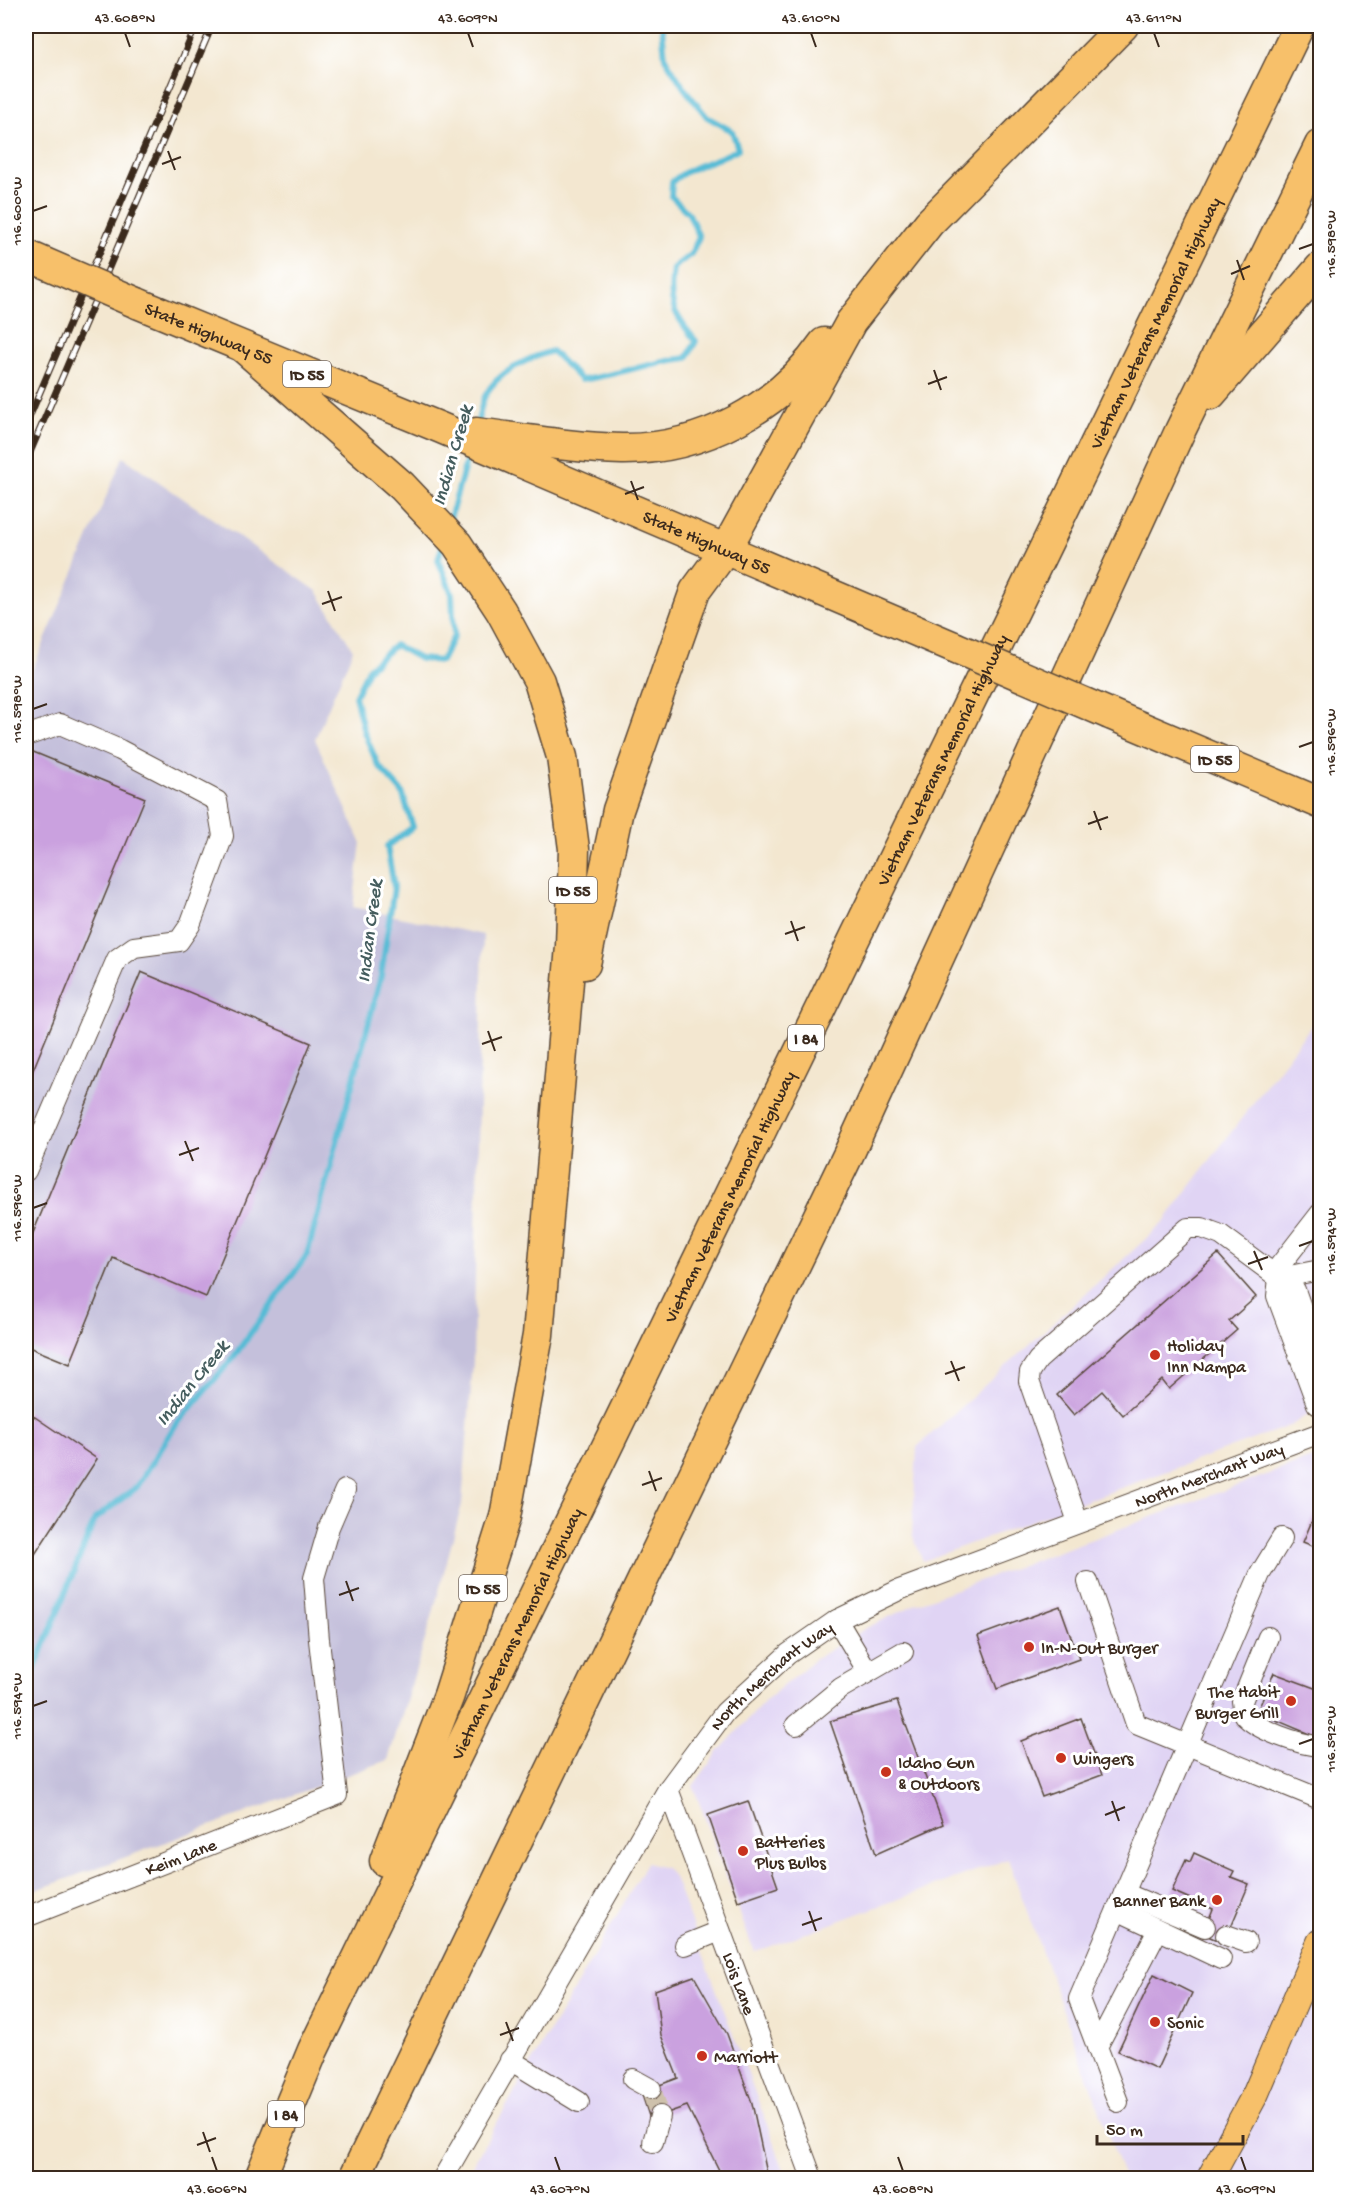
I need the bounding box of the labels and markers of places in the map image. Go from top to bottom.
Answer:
place label: Holiday Inn Nampa [1167,1337,1247,1379]
marker: Holiday Inn Nampa [1148,1348,1162,1362]
place label: In-N-Out Burger [1041,1639,1159,1660]
marker: In-N-Out Burger [1022,1640,1036,1654]
place label: The Habit Burger Grill [1194,1683,1281,1725]
marker: The Habit Burger Grill [1284,1694,1298,1708]
place label: Wingers [1073,1750,1135,1771]
marker: Wingers [1054,1751,1068,1765]
place label: Idaho Gun & Outdoors [898,1754,981,1796]
marker: Idaho Gun & Outdoors [879,1765,893,1779]
place label: Batteries Plus Bulbs [754,1833,827,1875]
marker: Batteries Plus Bulbs [736,1844,750,1858]
place label: Banner Bank [1112,1892,1207,1913]
marker: Banner Bank [1210,1893,1224,1907]
place label: Sonic [1167,2014,1204,2035]
marker: Sonic [1148,2015,1162,2029]
place label: Marriott [714,2048,779,2069]
marker: Marriott [695,2049,709,2063]

